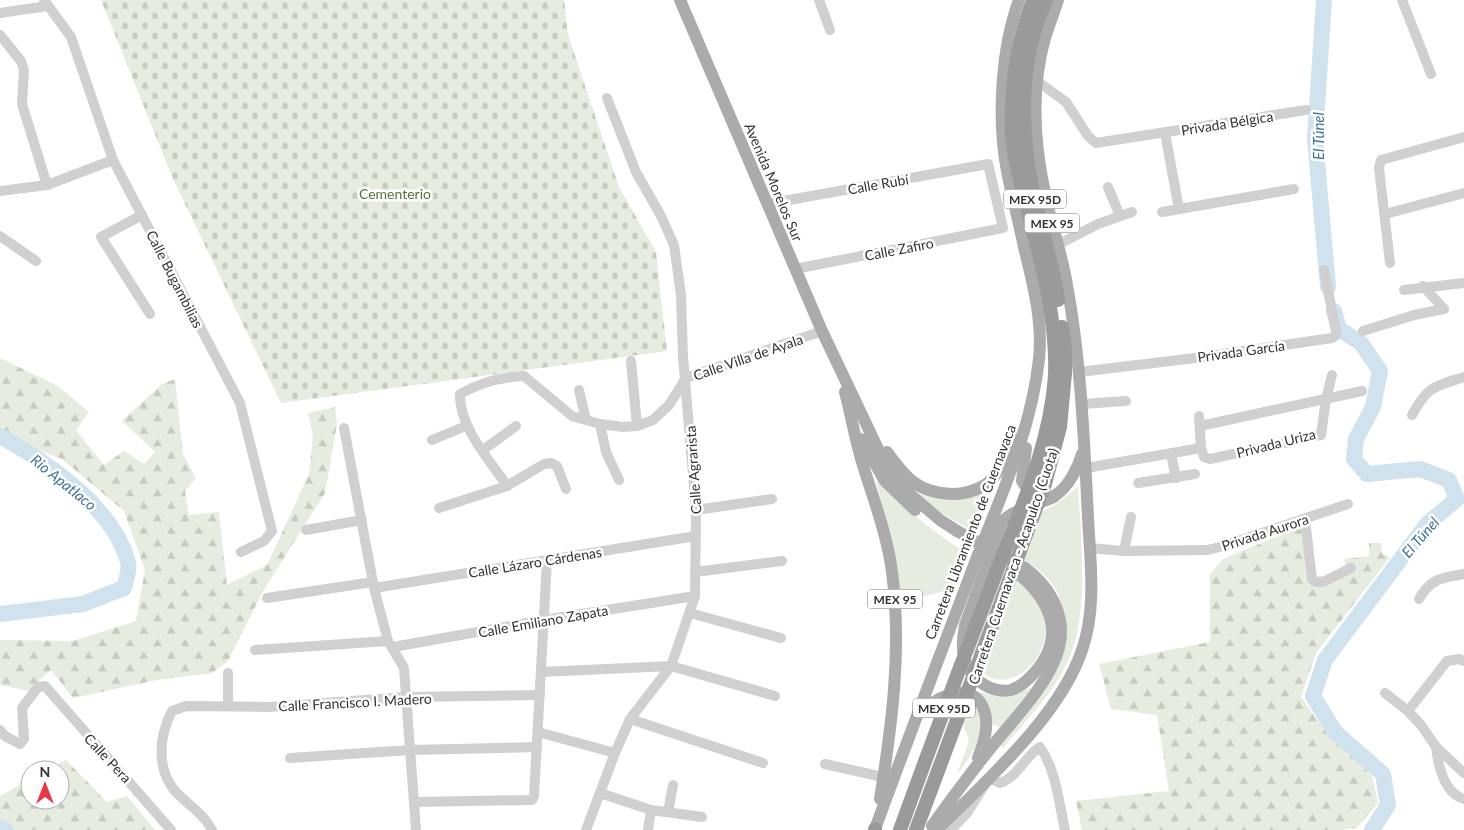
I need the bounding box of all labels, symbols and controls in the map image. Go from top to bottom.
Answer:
street label: Privada Bélgica [1180,107,1274,139]
water label: El Túnel [1309,111,1327,160]
street label: Avenida Morelos Sur [741,120,807,244]
street label: Calle Rubí [846,170,910,198]
park label: Cementerio [359,185,431,202]
road number: MEX 95D [1004,190,1066,208]
road number: MEX 95 [1024,214,1080,232]
street label: Calle Bugambilias [143,227,207,331]
street label: Calle Zafiro [863,234,935,264]
street label: Calle Villa de Ayala [691,330,805,384]
street label: Privada García [1196,336,1286,366]
street label: Carretera Libramiento de Cuernavaca [921,422,1019,642]
street label: Calle Agrarista [681,425,705,515]
street label: Privada Uriza [1235,425,1317,461]
street label: Carretera Cuernavaca - Acapulco (Cuota) [964,445,1062,686]
water label: Rio Apatlaco [28,450,100,514]
street label: Privada Aurora [1219,510,1311,554]
water label: El Túnel [1398,513,1443,561]
street label: Calle Lázaro Cárdenas [467,543,603,581]
road number: MEX 95 [868,590,922,608]
street label: Calle Emiliano Zapata [477,601,609,641]
street label: Calle Francisco I. Madero [278,689,432,715]
road number: MEX 95D [913,698,975,718]
street label: Calle Pera [81,730,135,786]
north arrow [20,760,70,810]
text: N [40,763,50,780]

